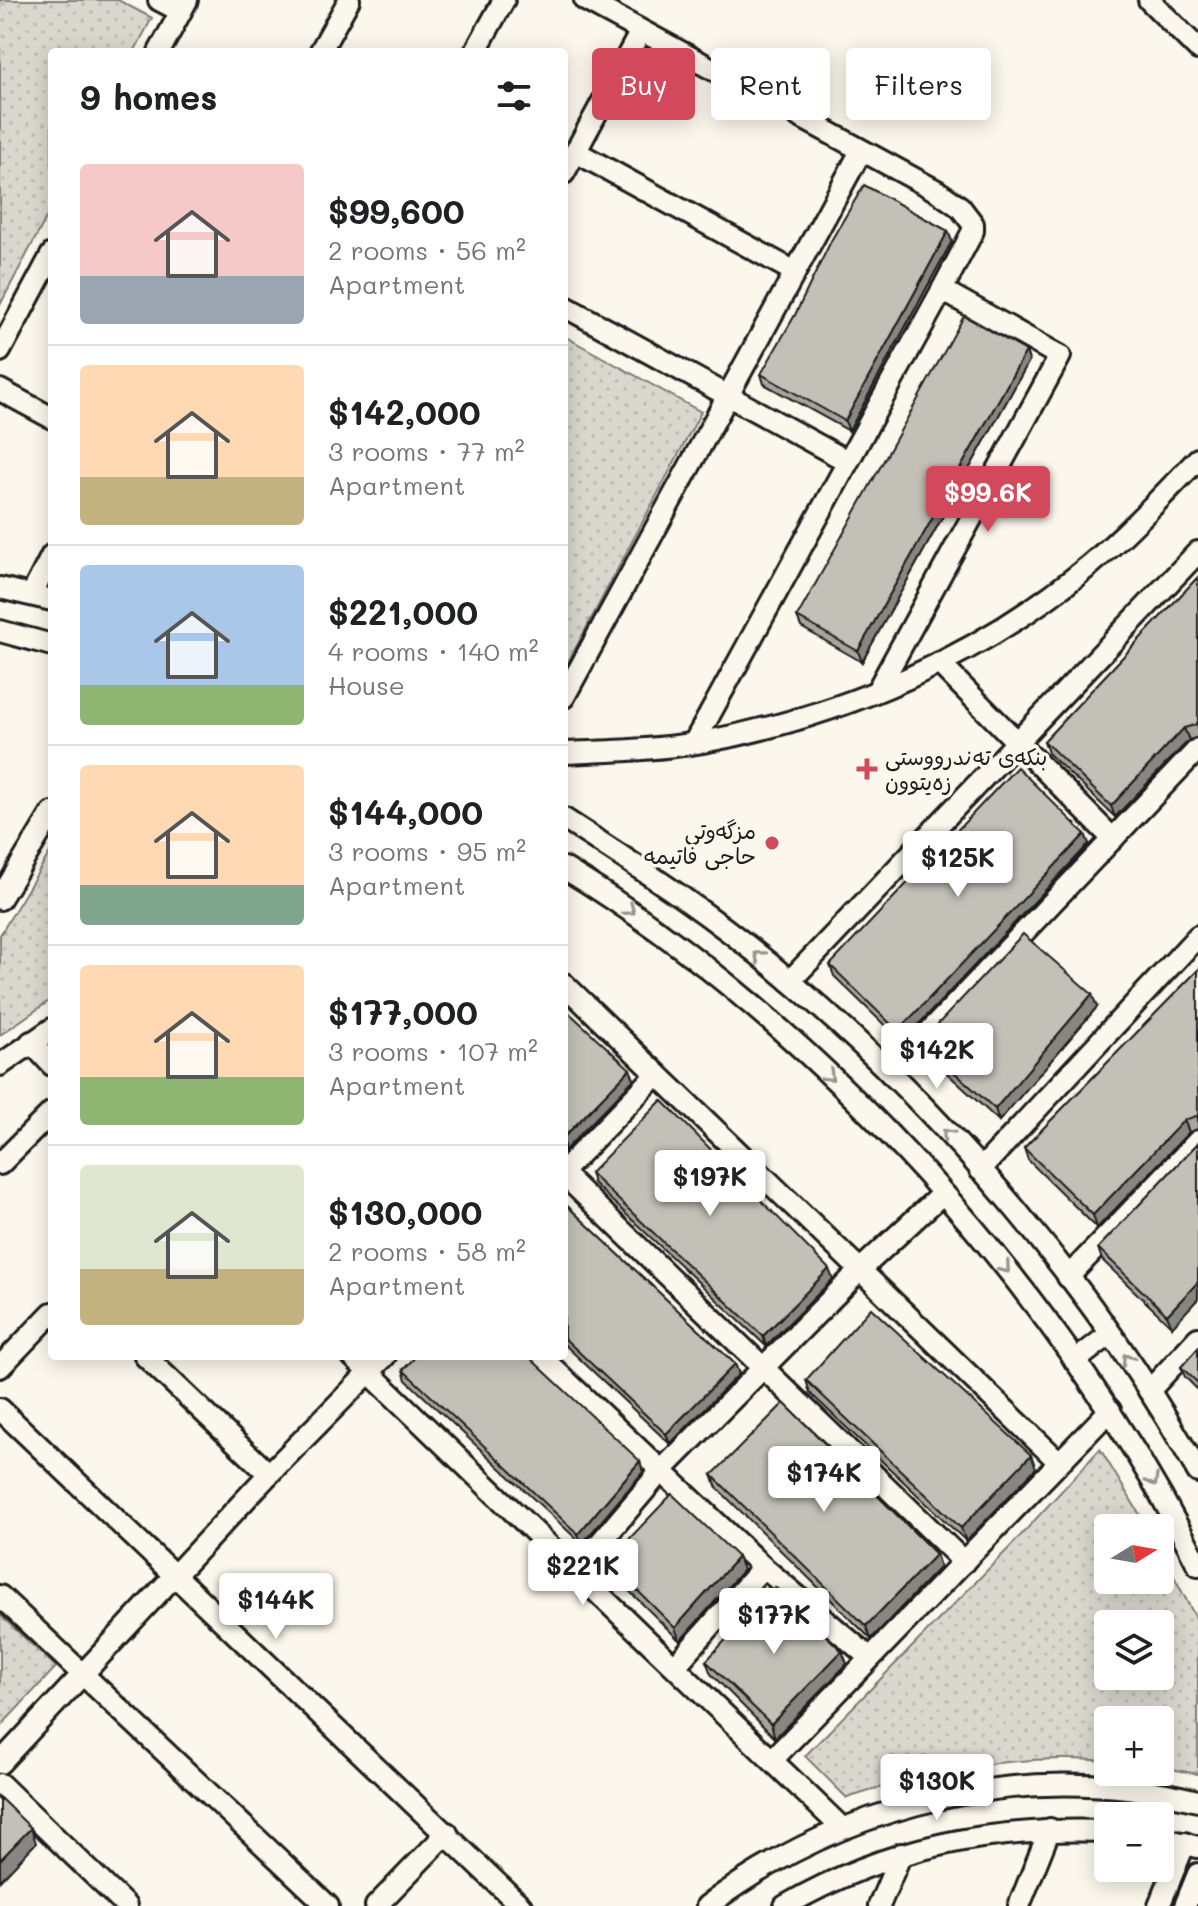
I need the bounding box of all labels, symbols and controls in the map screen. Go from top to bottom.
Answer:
chip: Buy [592,48,695,120]
chip: Rent [711,48,830,120]
chip: Filters [846,48,991,120]
text: 9 homes [80,74,217,119]
icon: filters [492,74,536,118]
text: $99,600 [328,188,465,233]
icon: home [144,196,240,292]
text: 2 rooms · 56 m² [328,233,526,267]
text: Apartment [328,267,465,301]
text: $142,000 [328,389,481,434]
icon: home [144,397,240,493]
text: 3 rooms · 77 m² [328,434,525,468]
pin: $99.6K [923,466,1053,534]
text: Apartment [328,468,465,502]
text: $99.6K [944,475,1032,509]
text: $221,000 [328,589,478,634]
icon: home [144,597,240,693]
text: 4 rooms · 140 m² [328,634,539,668]
text: House [328,668,405,702]
place label: بنکەی تەندرووستی زەیتوون [885,742,1047,796]
marker: بنکەی تەندرووستی زەیتوون [856,758,878,780]
text: $144,000 [328,789,483,834]
icon: home [144,797,240,893]
place label: مزگەوتی حاجی فاتیمە [644,816,756,871]
pin: $125K [902,831,1014,899]
text: 3 rooms · 95 m² [328,834,526,868]
marker: مزگەوتی حاجی فاتیمە [763,834,781,852]
text: $125K [921,840,995,874]
text: Apartment [328,868,465,902]
one-way arrow [621,900,635,915]
one-way arrow [753,951,768,965]
text: $177,000 [328,989,478,1034]
icon: home [144,997,240,1093]
pin: $142K [881,1023,993,1091]
text: $142K [899,1032,975,1066]
text: 3 rooms · 107 m² [328,1034,538,1068]
one-way arrow [820,1067,834,1081]
text: Apartment [328,1068,465,1102]
one-way arrow [942,1129,957,1143]
pin: $197K [654,1150,766,1218]
text: $197K [673,1159,747,1193]
text: $130,000 [328,1189,482,1234]
icon: home [144,1197,240,1293]
text: 2 rooms · 58 m² [328,1234,526,1268]
one-way arrow [995,1258,1010,1273]
text: Apartment [328,1268,465,1302]
one-way arrow [1122,1353,1137,1367]
pin: $174K [768,1446,880,1514]
text: $174K [786,1455,862,1489]
one-way arrow [1143,1473,1158,1487]
north arrow [1094,1514,1174,1594]
map controls [1094,1514,1174,1882]
pin: $221K [527,1539,639,1607]
text: $221K [546,1548,620,1582]
pin: $144K [220,1573,332,1641]
text: $144K [237,1582,315,1616]
pin: $177K [718,1588,830,1656]
text: $177K [737,1597,811,1631]
button: layers [1094,1610,1174,1690]
button: + [1094,1706,1174,1786]
pin: $130K [881,1754,993,1822]
text: $130K [898,1763,976,1797]
button: − [1094,1802,1174,1882]

